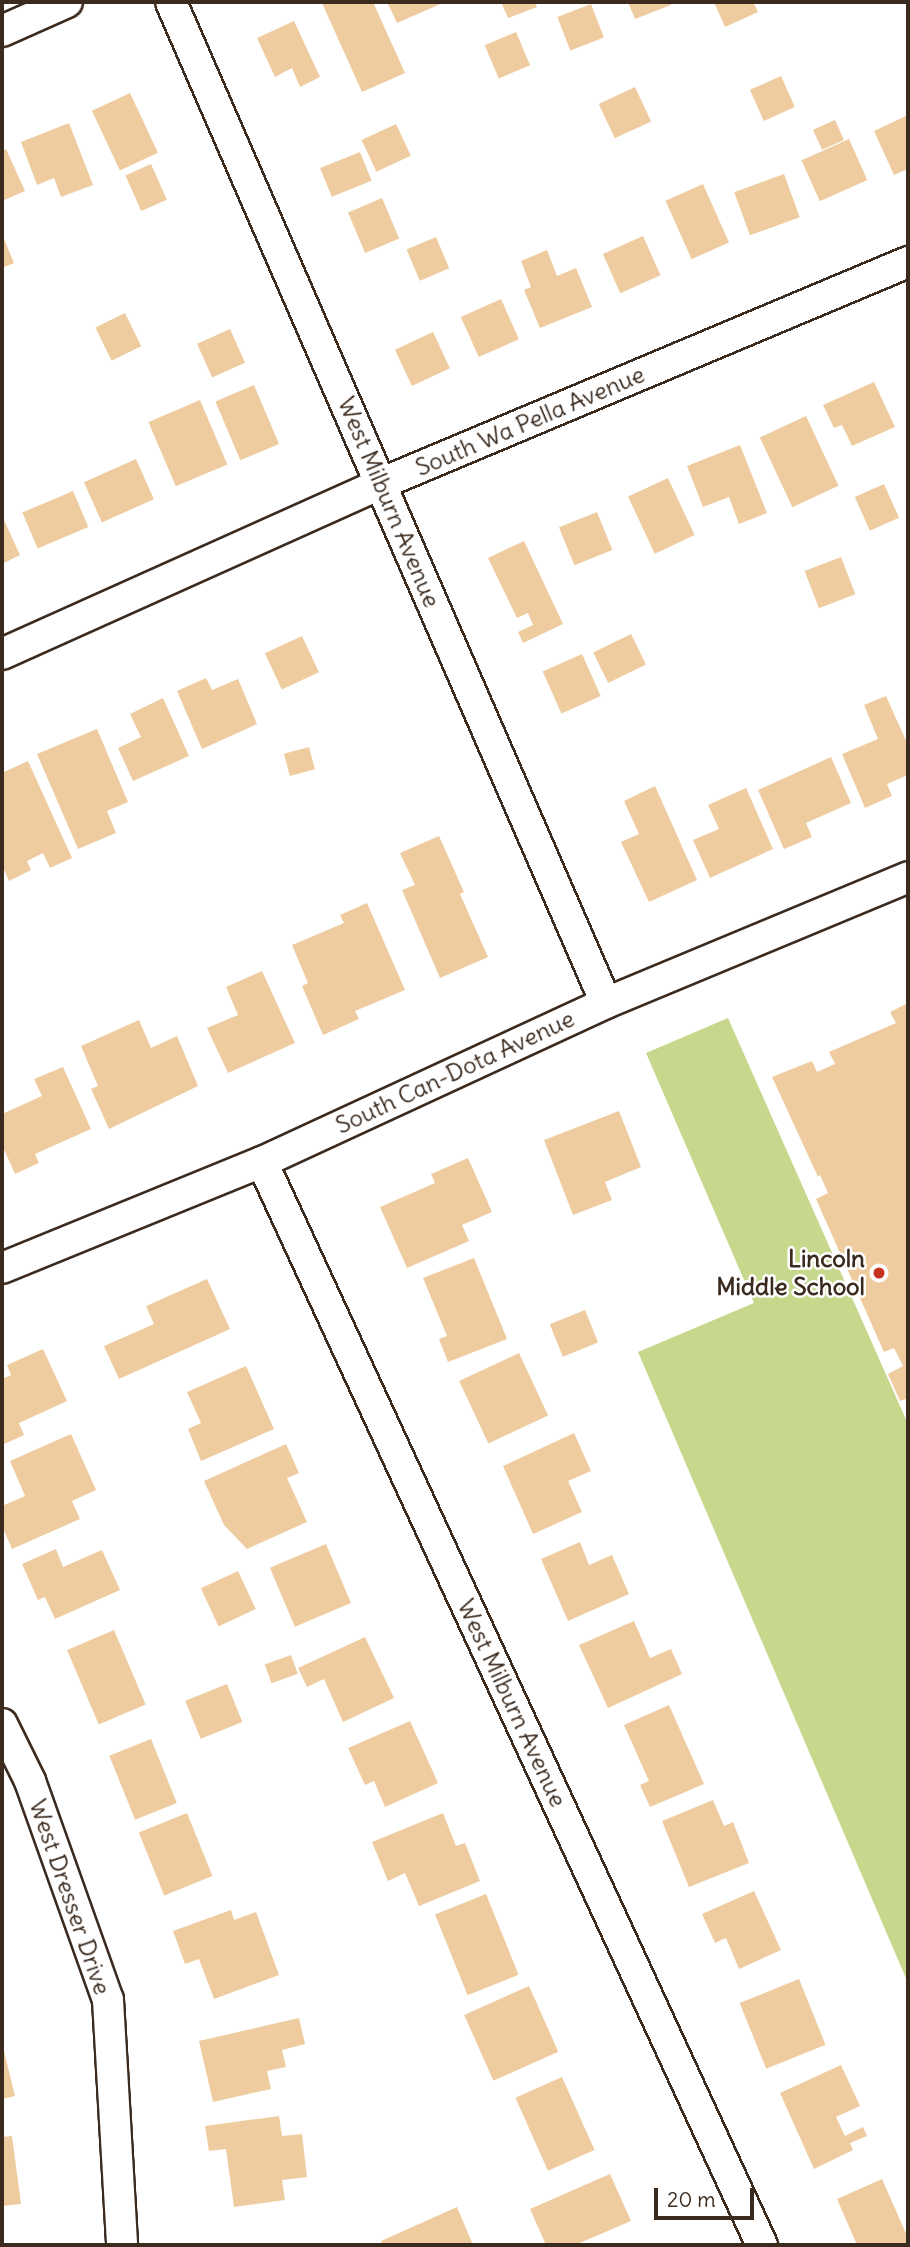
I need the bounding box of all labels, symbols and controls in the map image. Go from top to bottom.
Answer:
street label: South Wa Pella Avenue [411,360,649,482]
street label: West Milburn Avenue [332,392,446,612]
street label: South Can-Dota Avenue [331,1004,579,1140]
place label: Lincoln Middle School [716,1245,865,1301]
marker: Lincoln Middle School [871,1265,887,1281]
street label: West Milburn Avenue [451,1595,573,1811]
street label: West Dresser Drive [23,1796,117,1998]
scale bar [658,2174,758,2218]
text: 20 m [667,2186,716,2213]

